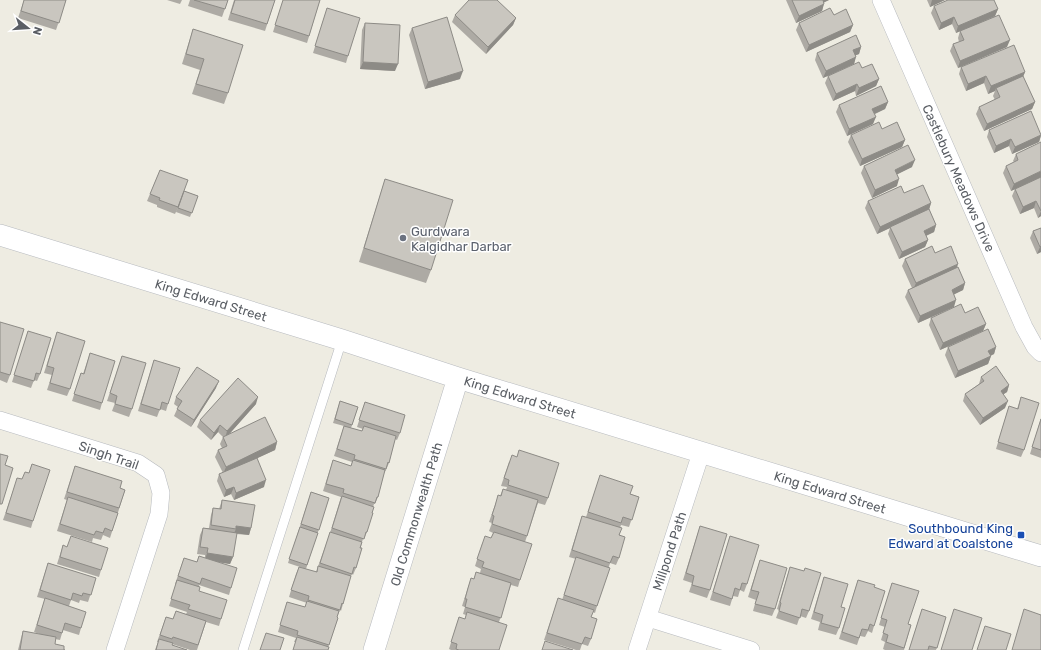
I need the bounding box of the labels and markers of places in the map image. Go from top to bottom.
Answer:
place label: Gurdwara Kalgidhar Darbar [411,224,512,255]
marker: Gurdwara Kalgidhar Darbar [398,233,408,243]
place label: Southbound King Edward at Coalstone [888,521,1013,551]
marker: Southbound King Edward at Coalstone [1016,530,1026,540]

